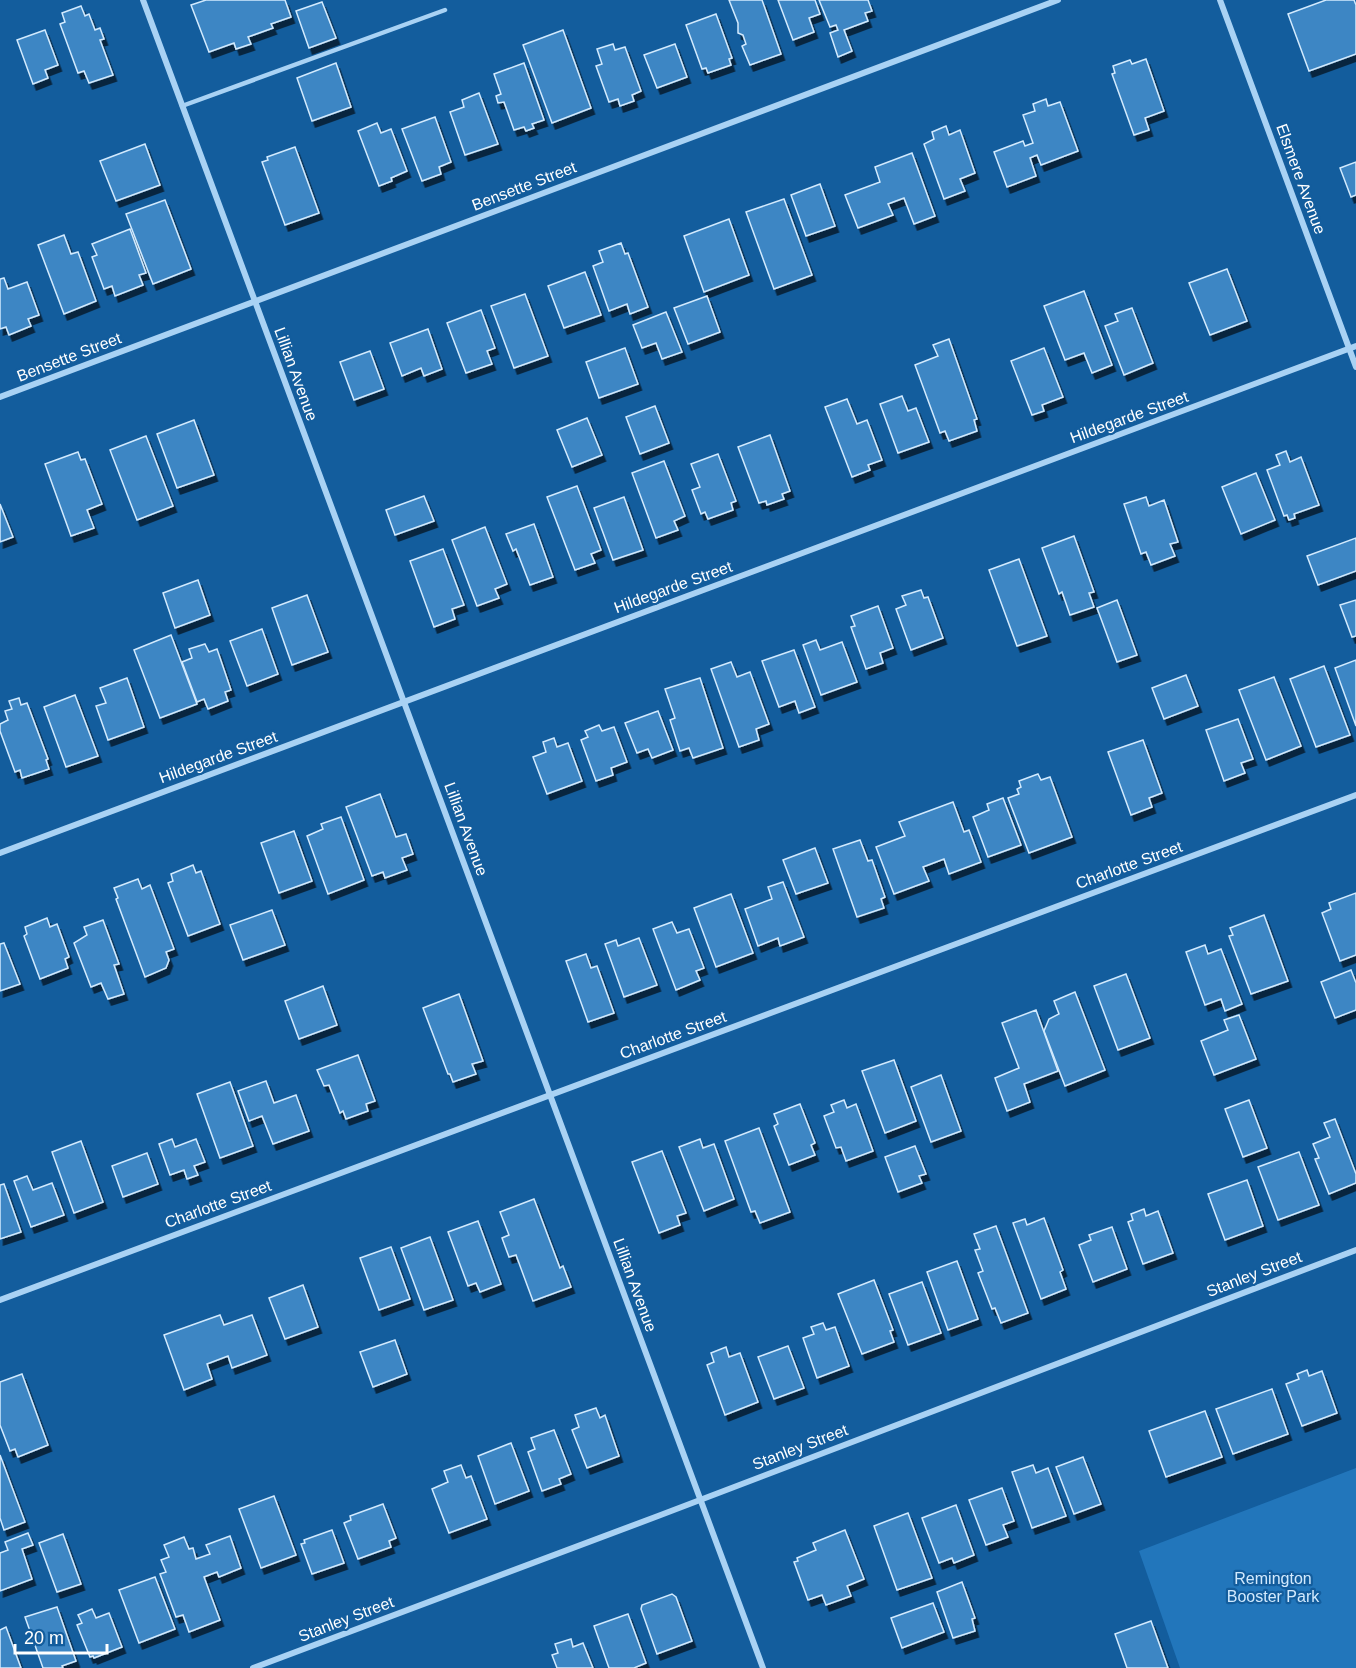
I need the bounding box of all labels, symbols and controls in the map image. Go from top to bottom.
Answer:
street label: Elsmere Avenue [1273,121,1329,237]
street label: Bensette Street [469,158,579,214]
street label: Lillian Avenue [271,325,321,423]
street label: Bensette Street [14,329,124,385]
street label: Hildegarde Street [1068,388,1191,446]
street label: Hildegarde Street [612,558,735,616]
street label: Hildegarde Street [157,728,280,786]
street label: Lillian Avenue [441,780,491,878]
street label: Charlotte Street [1073,838,1185,892]
street label: Charlotte Street [617,1008,729,1062]
street label: Charlotte Street [162,1177,274,1231]
street label: Lillian Avenue [610,1236,660,1334]
street label: Stanley Street [1204,1248,1304,1300]
street label: Stanley Street [750,1421,850,1473]
park label: Remington Booster Park [1227,1570,1320,1605]
street label: Stanley Street [296,1593,396,1645]
scale bar [15,1617,106,1655]
text: 20 m [24,1628,64,1648]

